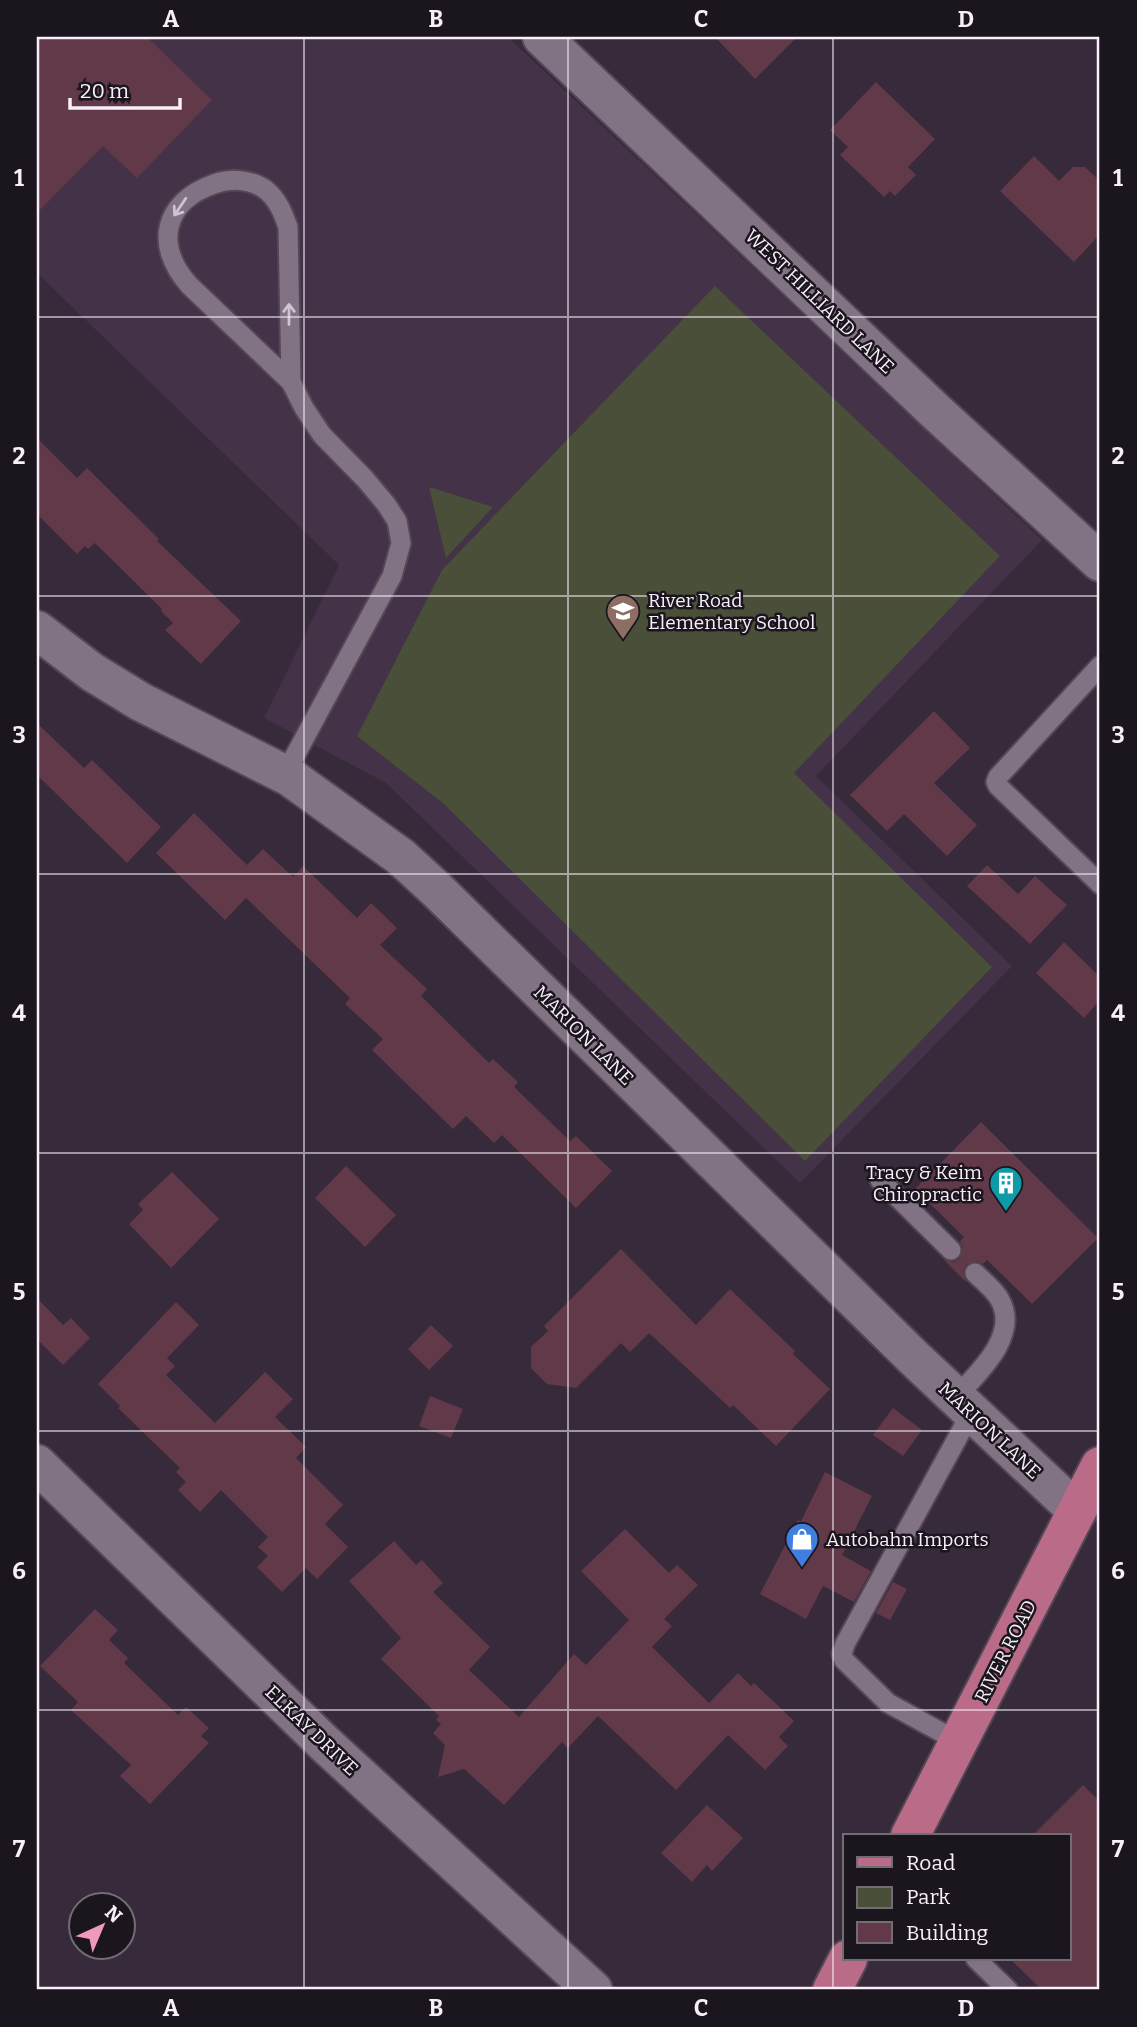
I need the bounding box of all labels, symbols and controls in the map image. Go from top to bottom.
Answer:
text: A [163,5,180,33]
text: B [429,5,443,33]
text: C [694,5,708,33]
text: D [958,5,974,33]
scale bar [70,66,180,110]
text: 20 m [80,78,129,104]
text: 1 [14,164,24,192]
text: 1 [1113,164,1123,192]
one-way arrow [173,197,187,216]
street label: WEST HILLIARD LANE [740,224,899,378]
one-way arrow [282,302,296,325]
text: 2 [13,442,26,470]
text: 2 [1112,442,1125,470]
place label: River Road Elementary School [648,589,815,634]
school or university icon: River Road Elementary School [604,592,642,641]
text: 3 [12,721,26,749]
text: 3 [1111,721,1125,749]
street label: MARION LANE [529,981,638,1090]
text: 4 [12,999,26,1027]
text: 4 [1111,999,1125,1027]
place label: Tracy & Keim Chiropractic [866,1161,982,1206]
building icon: Tracy & Keim Chiropractic [987,1164,1025,1213]
text: 5 [13,1278,25,1306]
text: 5 [1112,1278,1124,1306]
street label: MARION LANE [934,1377,1046,1484]
shop icon: Autobahn Imports [783,1520,821,1569]
place label: Autobahn Imports [826,1528,989,1551]
text: 6 [12,1557,26,1585]
text: 6 [1111,1557,1125,1585]
street label: RIVER ROAD [970,1596,1041,1706]
street label: ELKAY DRIVE [260,1680,363,1780]
legend [843,1834,1070,1960]
text: 7 [13,1835,26,1863]
text: 7 [1112,1835,1125,1863]
text: Road [906,1850,955,1876]
text: Park [906,1884,950,1910]
north arrow [66,1890,136,1960]
text: N [100,1901,127,1928]
text: Building [906,1920,989,1946]
text: A [163,1994,180,2022]
text: B [429,1994,443,2022]
text: C [694,1994,708,2022]
text: D [958,1994,974,2022]

